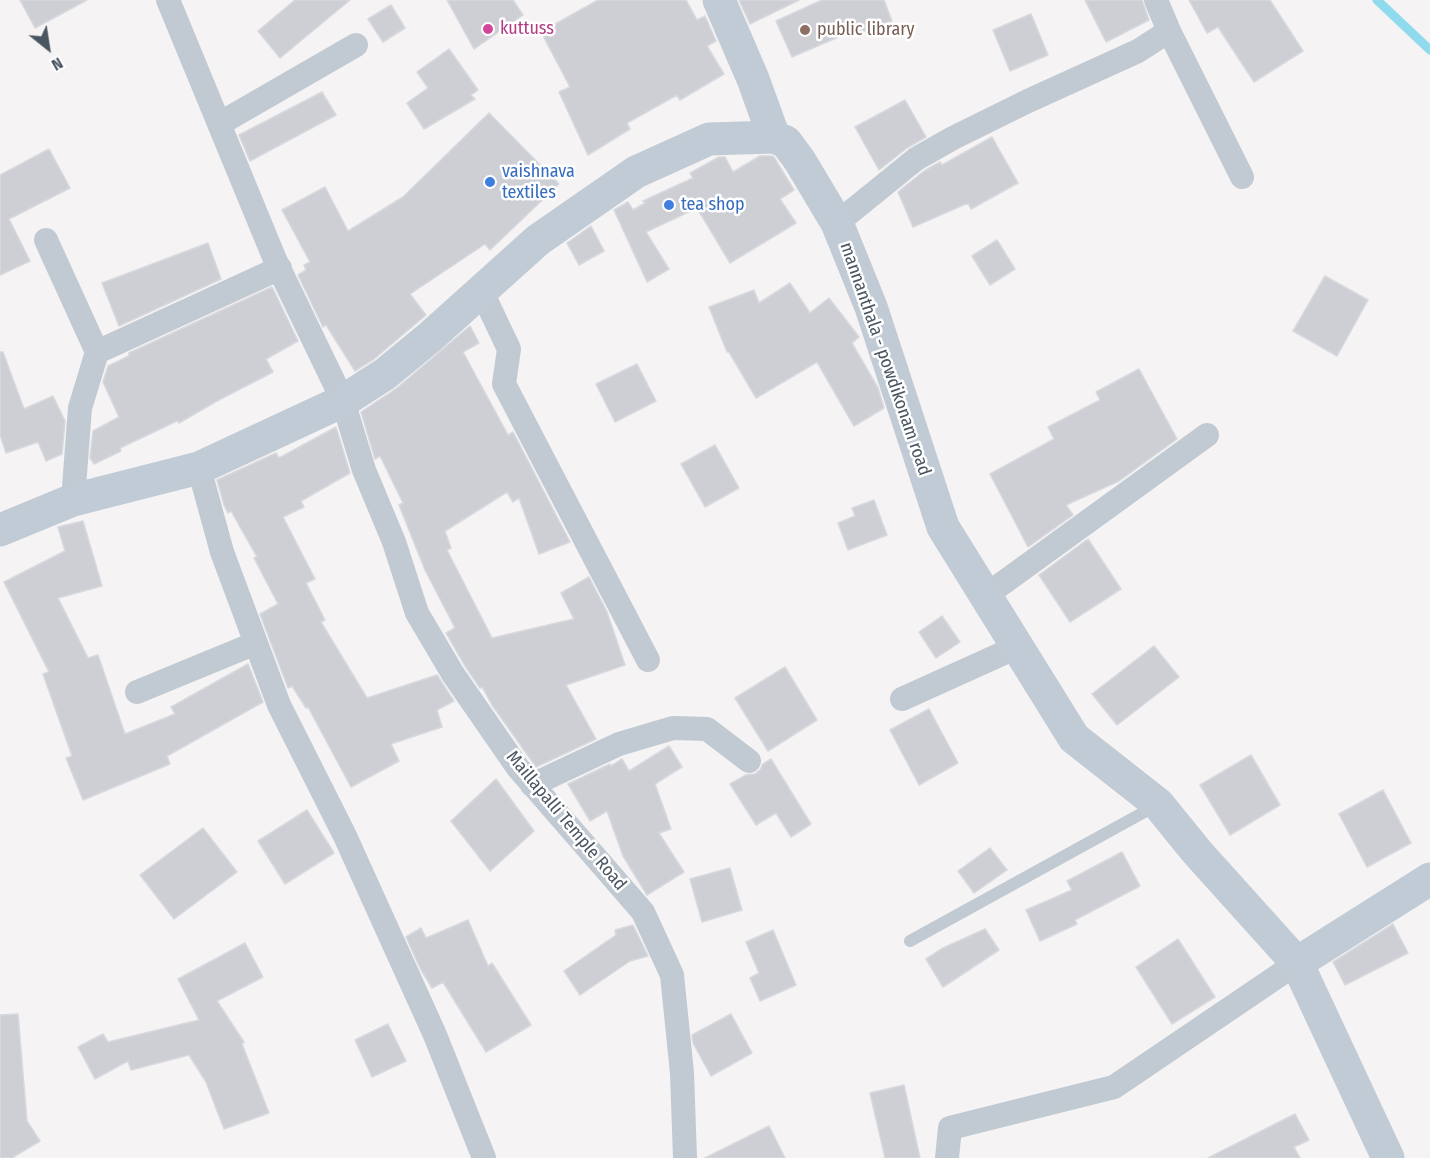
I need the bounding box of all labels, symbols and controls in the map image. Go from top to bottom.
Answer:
north arrow [18,18,78,78]
place label: kuttuss [500,18,554,40]
place label: public library [817,19,915,41]
marker: kuttuss [481,22,495,36]
marker: public library [798,23,812,37]
text: N [48,53,66,75]
place label: vaishnava textiles [502,161,575,204]
marker: vaishnava textiles [483,175,497,189]
place label: tea shop [681,194,745,216]
marker: tea shop [662,198,676,212]
street label: mannanthala - powdikonam road [835,240,935,478]
street label: Maillapalli Temple Road [501,747,631,895]

